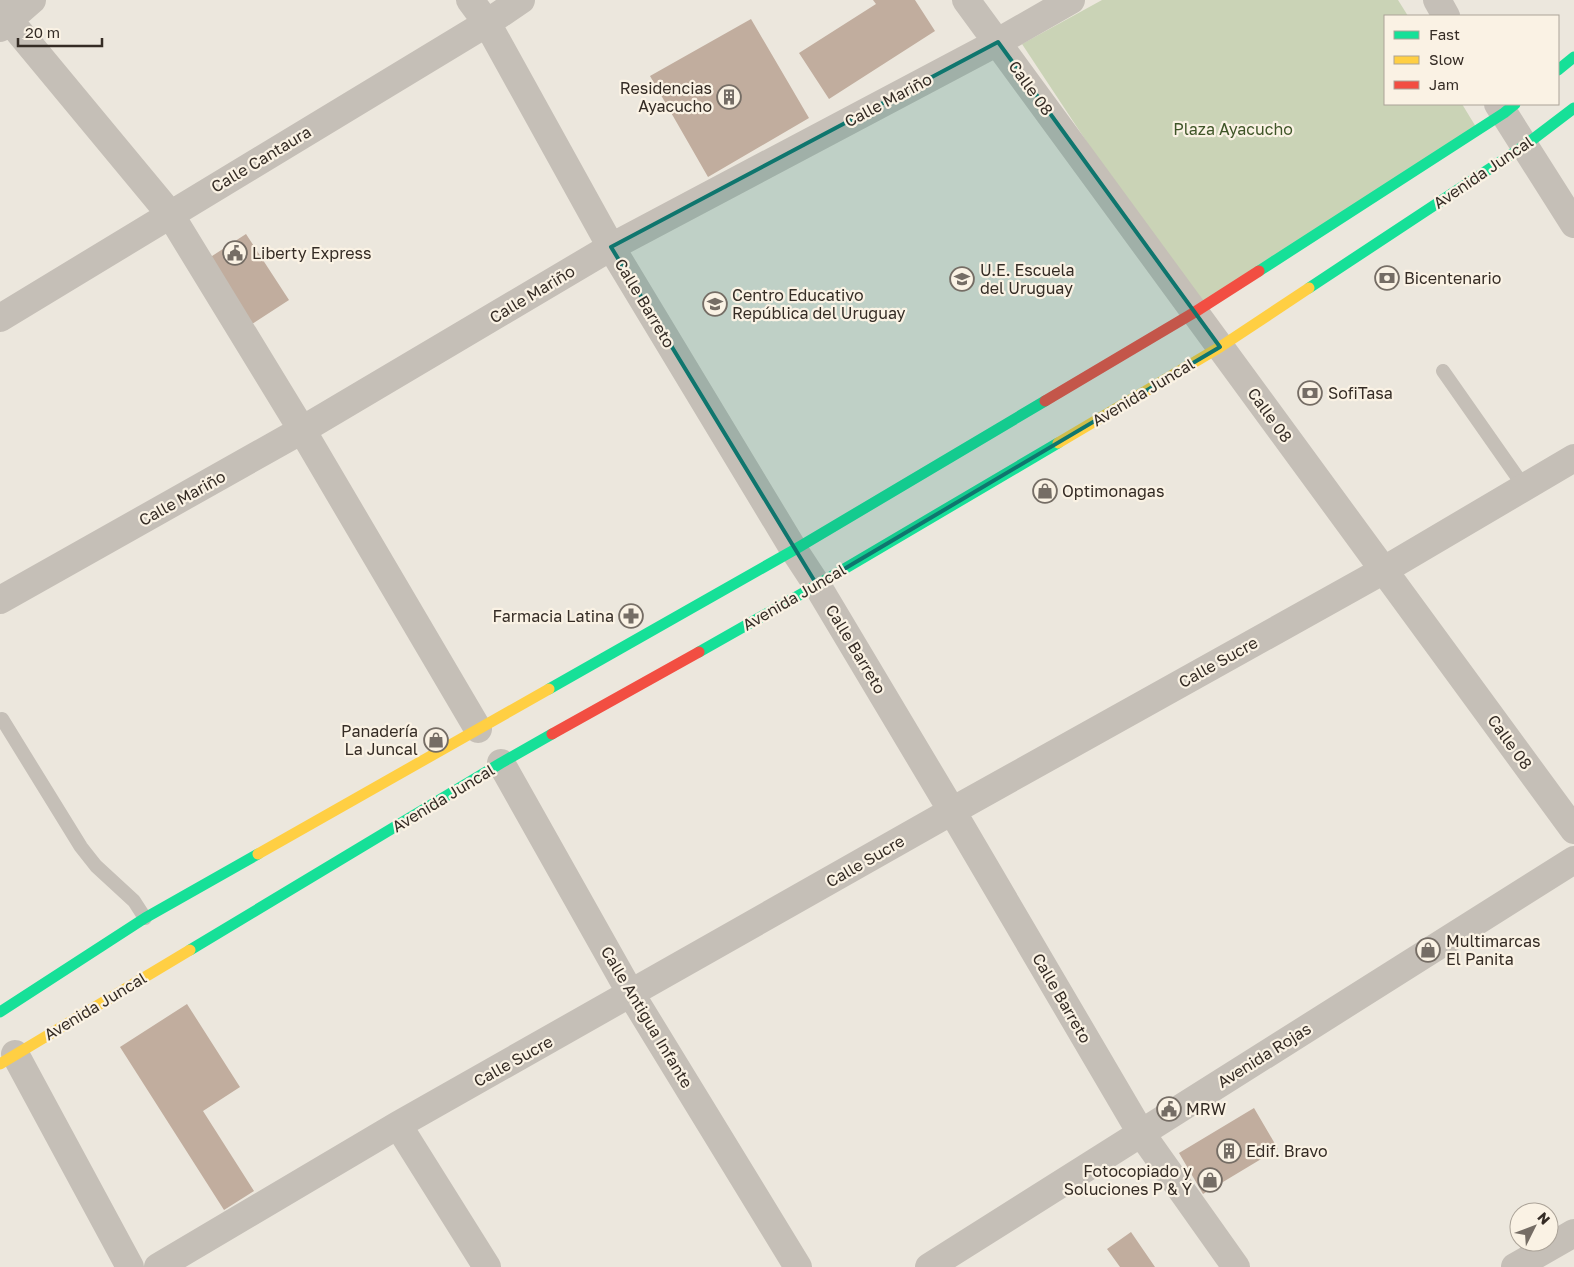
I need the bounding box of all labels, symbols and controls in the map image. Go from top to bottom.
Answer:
scale bar [18,15,101,47]
legend [1384,15,1559,105]
text: 20 m [25,23,60,41]
text: Fast [1429,25,1460,43]
text: Slow [1429,50,1464,68]
street label: Calle 08 [1004,57,1058,119]
street label: Calle Mariño [841,69,935,131]
text: Jam [1429,75,1459,93]
place label: Residencias Ayacucho [620,78,712,116]
building icon: Residencias Ayacucho [716,84,742,110]
park label: Plaza Ayacucho [1173,119,1293,139]
street label: Calle Cantaura [207,121,315,197]
street label: Avenida Juncal [1429,131,1537,213]
public building icon: Liberty Express [222,240,248,266]
place label: Liberty Express [252,243,372,263]
street label: Calle Barreto [611,255,679,351]
place label: U.E. Escuela del Uruguay [980,260,1075,298]
street label: Calle Mariño [486,261,578,327]
bank icon: Bicentenario [1374,265,1400,291]
school or university icon: U.E. Escuela del Uruguay [949,266,975,292]
place label: Bicentenario [1404,268,1501,288]
place label: Centro Educativo República del Uruguay [732,285,906,323]
school or university icon: Centro Educativo República del Uruguay [702,291,728,317]
street label: Avenida Juncal [1088,354,1198,430]
bank icon: SofiTasa [1297,380,1323,406]
place label: SofiTasa [1328,383,1393,403]
street label: Calle 08 [1243,384,1297,446]
street label: Calle Mariño [135,466,229,530]
shop icon: Optimonagas [1032,478,1058,504]
place label: Optimonagas [1062,481,1164,501]
street label: Avenida Juncal [739,559,849,635]
street label: Calle Barreto [822,601,890,697]
pharmacy icon: Farmacia Latina [618,603,644,629]
place label: Farmacia Latina [493,606,614,626]
street label: Calle Sucre [1175,632,1261,692]
street label: Calle 08 [1483,711,1537,773]
place label: Panadería La Juncal [341,721,418,759]
shop icon: Panadería La Juncal [423,727,449,753]
street label: Avenida Juncal [388,760,498,836]
street label: Calle Sucre [822,831,908,891]
place label: Multimarcas El Panita [1446,931,1540,969]
shop icon: Multimarcas El Panita [1415,937,1441,963]
street label: Calle Antigua Infante [597,943,697,1091]
street label: Calle Barreto [1028,949,1096,1047]
street label: Avenida Juncal [40,968,150,1044]
street label: Avenida Rojas [1213,1018,1315,1092]
street label: Calle Sucre [470,1031,556,1091]
public building icon: MRW [1156,1096,1182,1122]
place label: MRW [1186,1099,1226,1119]
building icon: Edif. Bravo [1216,1138,1242,1164]
place label: Edif. Bravo [1246,1141,1328,1161]
place label: Fotocopiado y Soluciones P & Y [1064,1161,1193,1199]
shop icon: Fotocopiado y Soluciones P & Y [1197,1167,1223,1193]
north arrow [1509,1202,1559,1252]
text: N [1534,1208,1554,1228]

